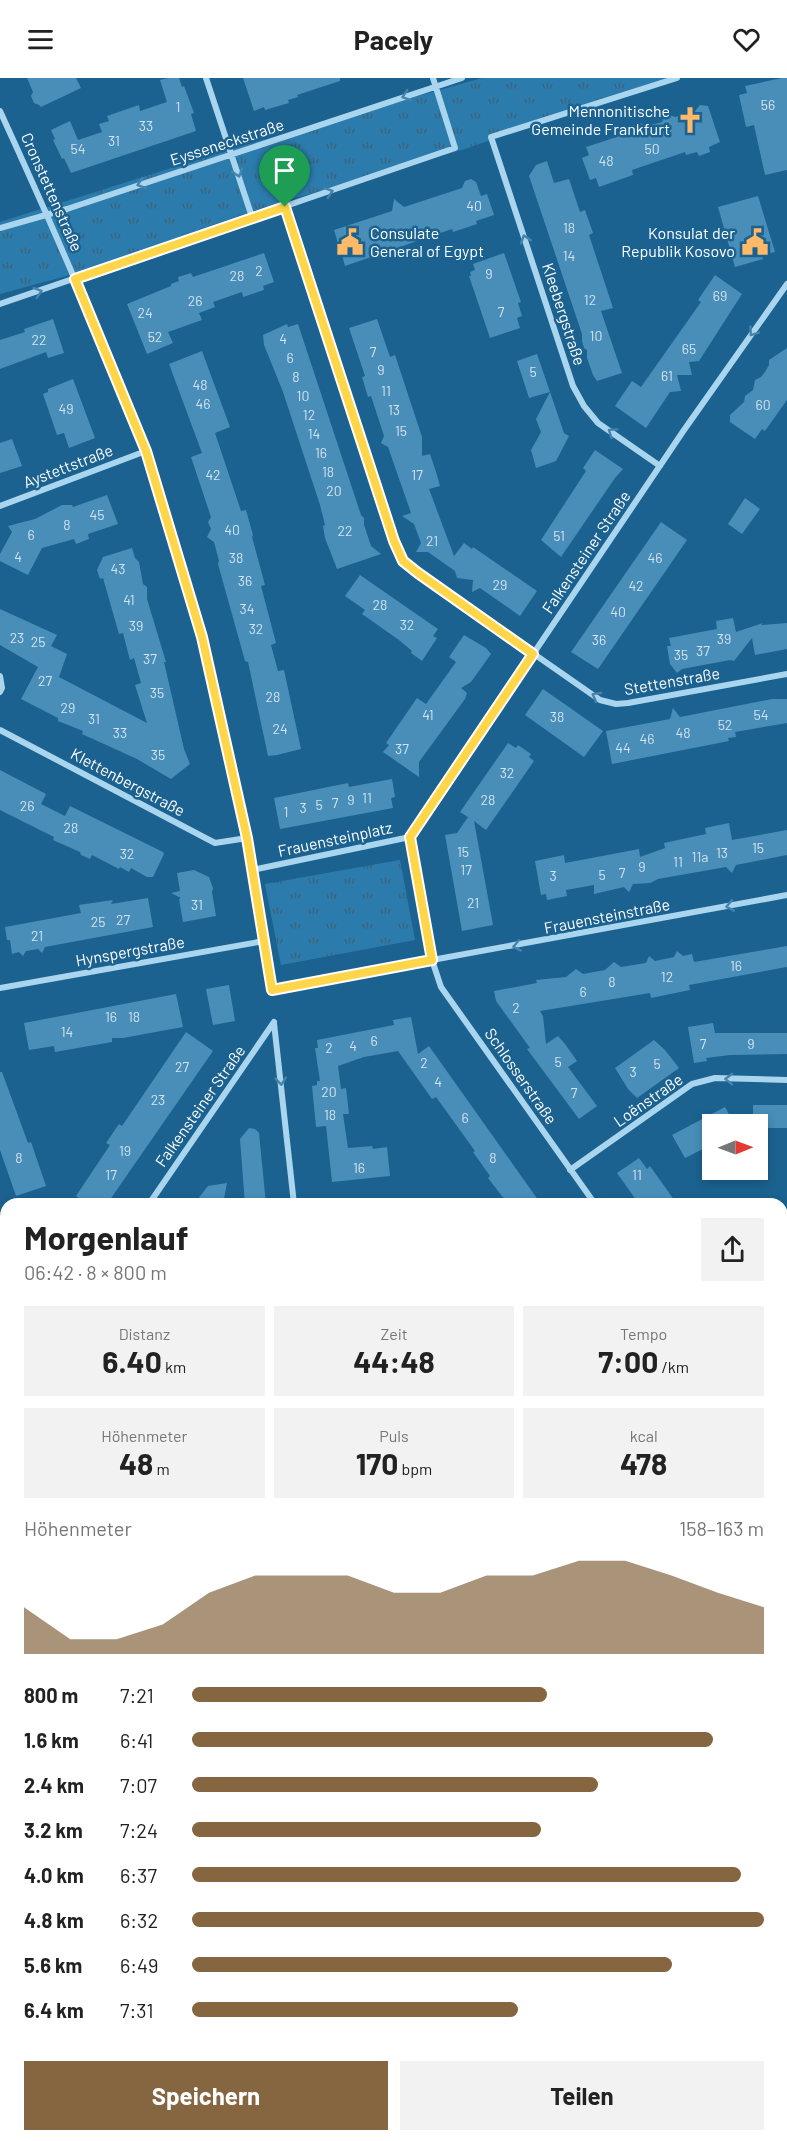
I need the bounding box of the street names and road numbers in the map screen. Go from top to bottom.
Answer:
street label: Eysseneckstraße [168,114,286,169]
street label: Cronstettenstraße [18,129,87,254]
street label: Kleebergstraße [539,260,590,367]
street label: Aystettstraße [20,440,115,491]
street label: Falkensteiner Straße [537,487,634,617]
street label: Stettenstraße [623,663,721,698]
street label: Klettenbergstraße [68,743,189,820]
street label: Frauensteinplatz [276,817,394,860]
street label: Frauensteinstraße [542,894,672,937]
street label: Hynspergstraße [74,932,186,969]
street label: Schlosserstraße [481,1024,562,1127]
street label: Falkensteiner Straße [151,1041,249,1170]
street label: Loënstraße [610,1069,686,1130]

